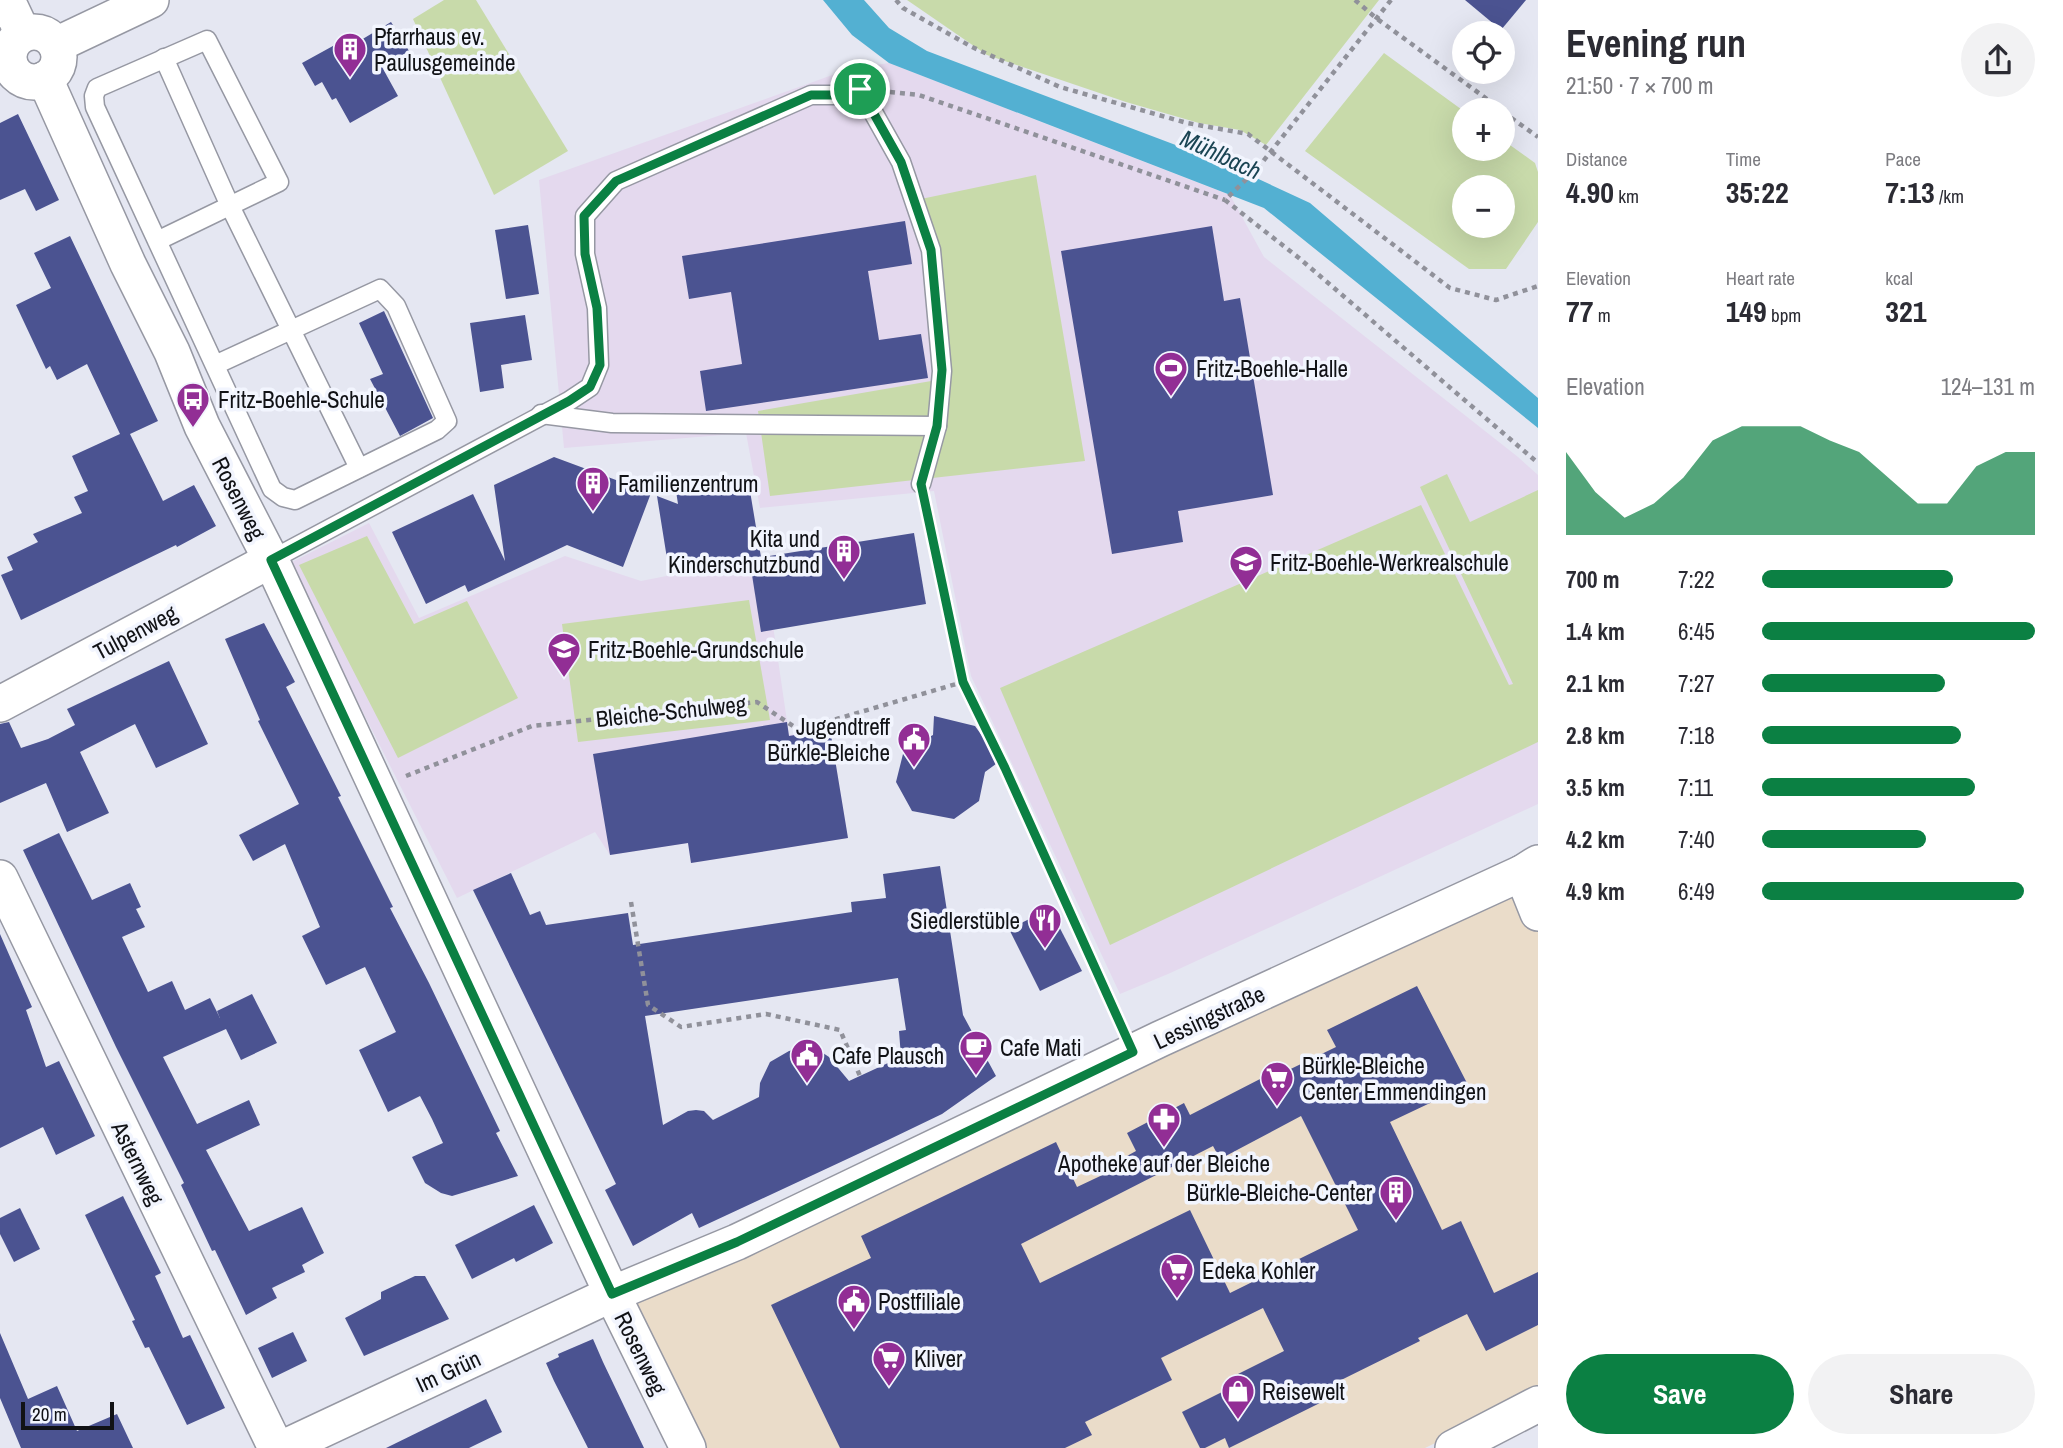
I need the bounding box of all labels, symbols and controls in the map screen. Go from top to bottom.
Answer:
text: Evening run [1566,18,1746,69]
place label: Pfarrhaus ev. Paulusgemeinde [374,21,516,78]
map controls [1452,21,1515,238]
button: locate [1452,21,1515,84]
button: share [1961,23,2035,97]
building icon: Pfarrhaus ev. Paulusgemeinde [331,30,369,79]
pin [830,59,890,119]
icon: arrive [841,70,879,108]
text: 21:50 · 7 × 700 m [1566,70,1713,101]
button: + [1452,98,1515,161]
water label: Mühlbach [1176,121,1266,187]
text: Distance [1566,146,1627,172]
text: Time [1726,146,1761,172]
text: Pace [1885,146,1921,172]
text: 4.90 [1566,172,1614,212]
text: 35:22 [1726,172,1789,212]
text: 7:13 [1885,172,1935,212]
button: − [1452,175,1515,238]
text: km [1614,183,1639,209]
text: /km [1935,183,1964,209]
text: Elevation [1566,265,1631,291]
text: Heart rate [1726,265,1795,291]
text: kcal [1885,265,1913,291]
text: 77 [1566,291,1593,331]
text: 149 [1726,291,1767,331]
text: 321 [1885,291,1926,331]
text: m [1593,302,1611,328]
text: bpm [1767,302,1801,328]
sports icon: Fritz-Boehle-Halle [1152,349,1190,398]
place label: Fritz-Boehle-Halle [1196,353,1348,384]
text: Elevation [1566,371,1645,402]
text: 124–131 m [1941,371,2035,402]
bus stop icon: Fritz-Boehle-Schule [174,380,212,429]
place label: Fritz-Boehle-Schule [218,384,385,415]
street label: Rosenweg [205,451,273,545]
building icon: Familienzentrum [574,464,612,513]
place label: Familienzentrum [618,468,759,499]
place label: Kita und Kinderschutzbund [668,523,820,580]
building icon: Kita und Kinderschutzbund [825,532,863,581]
school or university icon: Fritz-Boehle-Werkrealschule [1227,543,1265,592]
place label: Fritz-Boehle-Werkrealschule [1270,547,1509,578]
text: 700 m [1566,564,1619,595]
text: 7:22 [1678,564,1715,595]
street label: Tulpenweg [88,597,183,667]
text: 1.4 km [1566,616,1625,647]
text: 6:45 [1678,616,1715,647]
school or university icon: Fritz-Boehle-Grundschule [545,630,583,679]
place label: Fritz-Boehle-Grundschule [588,634,804,665]
text: 2.1 km [1566,668,1625,699]
text: 7:27 [1678,668,1715,699]
street label: Bleiche-Schulweg [594,688,748,734]
place label: Jugendtreff Bürkle-Bleiche [767,711,891,768]
public building icon: Jugendtreff Bürkle-Bleiche [895,720,933,769]
text: 2.8 km [1566,720,1625,751]
text: 7:18 [1678,720,1715,751]
text: 3.5 km [1566,772,1625,803]
text: 7:11 [1678,772,1713,803]
text: 4.2 km [1566,824,1625,855]
text: 7:40 [1678,824,1715,855]
text: 4.9 km [1566,876,1625,907]
text: 6:49 [1678,876,1715,907]
restaurant icon: Siedlerstüble [1026,901,1064,950]
place label: Siedlerstüble [910,905,1020,936]
street label: Lessingstraße [1148,978,1270,1056]
cafe icon: Cafe Mati [957,1028,995,1077]
place label: Cafe Mati [1000,1032,1082,1063]
public building icon: Cafe Plausch [788,1036,826,1085]
place label: Cafe Plausch [832,1040,944,1071]
place label: Bürkle-Bleiche Center Emmendingen [1302,1050,1487,1107]
supermarket icon: Bürkle-Bleiche Center Emmendingen [1258,1059,1296,1108]
pharmacy icon: Apotheke auf der Bleiche [1145,1100,1183,1149]
street label: Asternweg [104,1115,172,1210]
place label: Apotheke auf der Bleiche [1057,1148,1270,1179]
building icon: Bürkle-Bleiche-Center [1377,1173,1415,1222]
place label: Bürkle-Bleiche-Center [1186,1177,1373,1208]
supermarket icon: Edeka Kohler [1158,1251,1196,1300]
place label: Edeka Kohler [1202,1255,1316,1286]
public building icon: Postfiliale [835,1282,873,1331]
place label: Postfiliale [878,1286,961,1317]
street label: Rosenweg [608,1306,675,1400]
supermarket icon: Kliver [870,1339,908,1388]
street label: Im Grün [411,1343,485,1399]
place label: Kliver [914,1343,963,1374]
button: Save [1566,1354,1794,1434]
button: Share [1808,1354,2035,1434]
shop icon: Reisewelt [1219,1372,1257,1421]
place label: Reisewelt [1262,1376,1345,1407]
scale bar [21,1399,114,1431]
text: 20 m [32,1401,67,1427]

